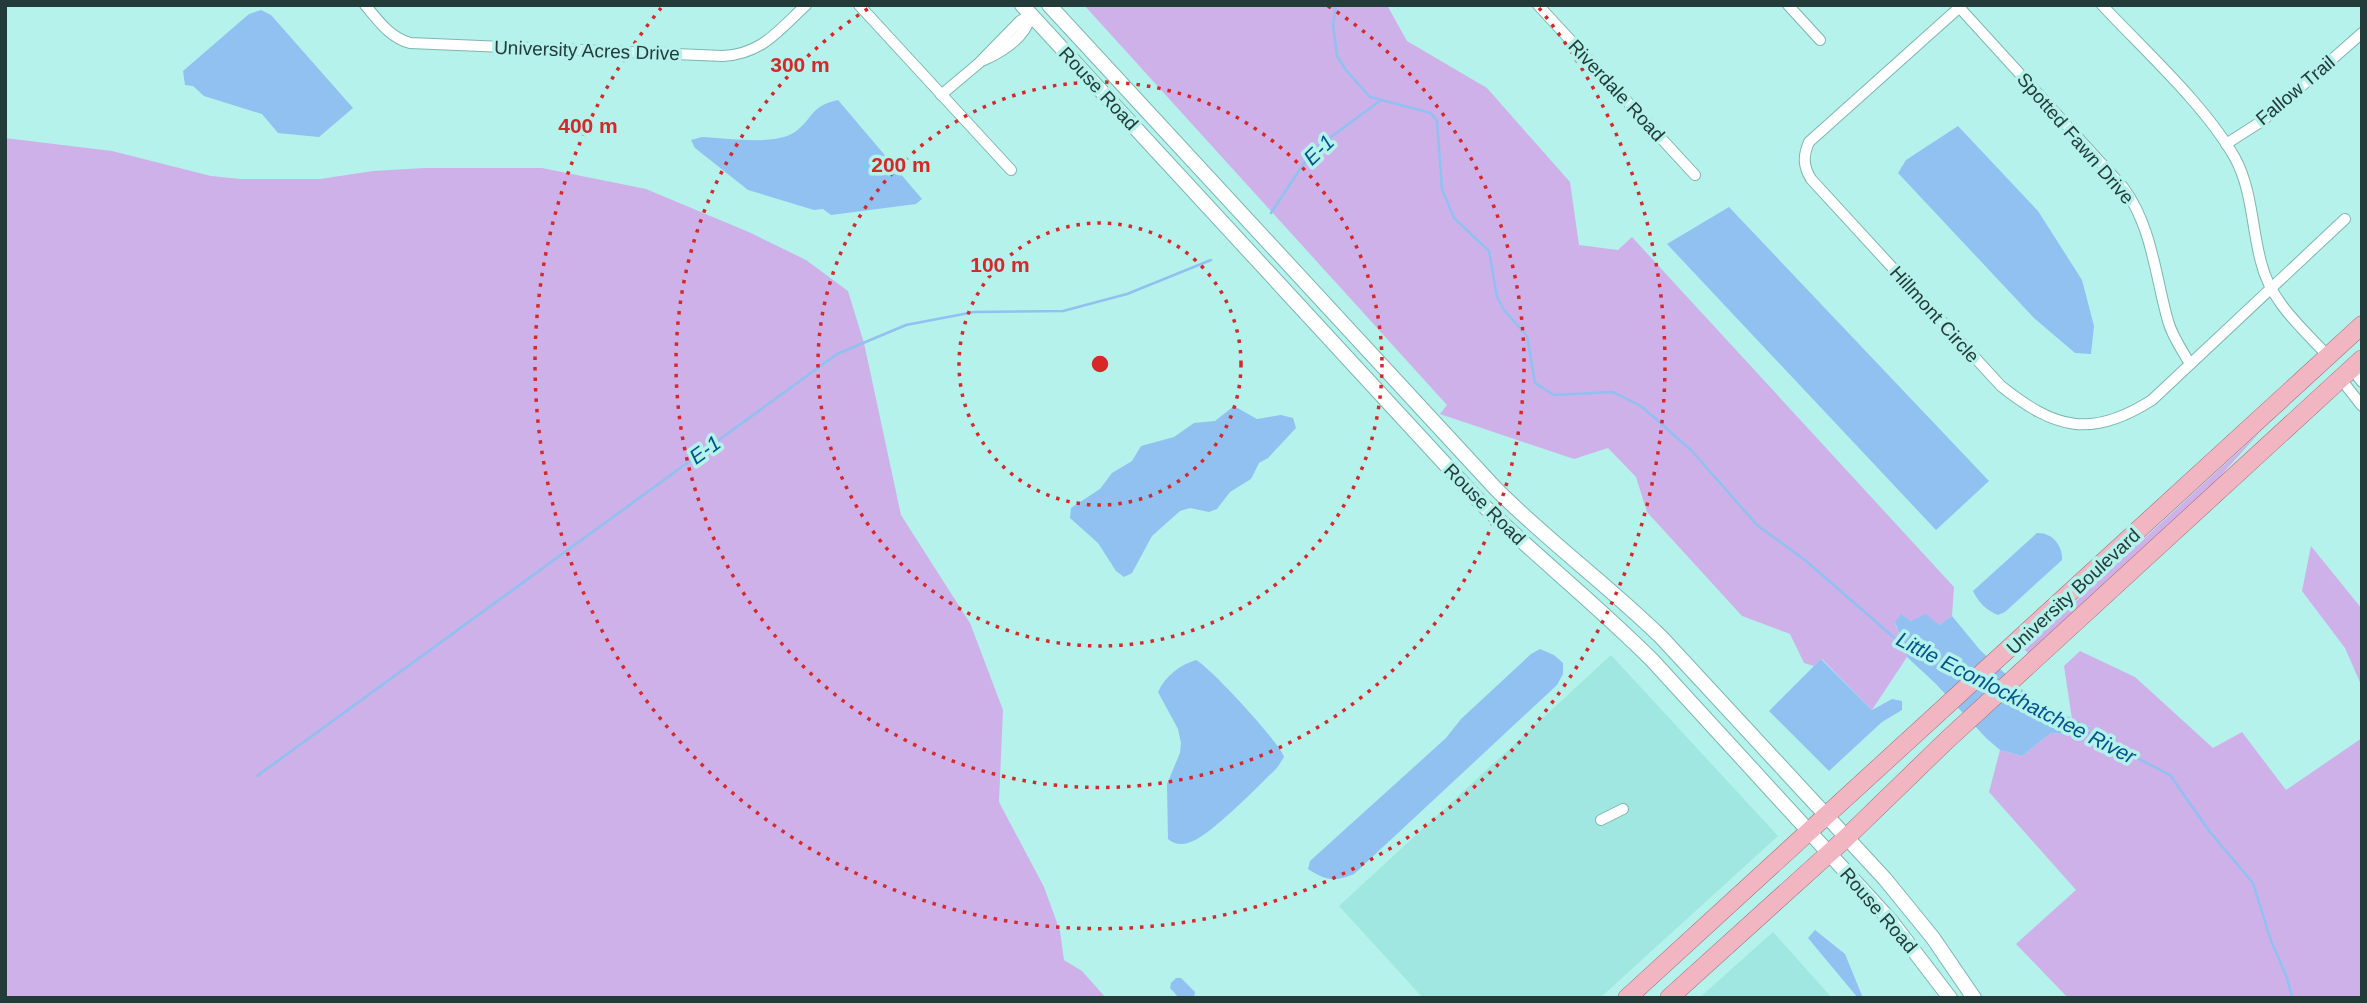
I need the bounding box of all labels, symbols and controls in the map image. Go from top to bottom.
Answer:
street label: Riverdale Road [1564,35,1669,145]
street label: University Acres Drive [494,37,680,64]
street label: Rouse Road [1055,43,1142,134]
street label: Fallow Trail [2252,51,2339,129]
text: 300 m [770,53,830,76]
street label: Spotted Fawn Drive [2013,68,2138,208]
text: 400 m [558,114,618,137]
water label: E-1 [1299,130,1338,169]
text: 200 m [871,153,931,176]
text: 100 m [970,253,1030,276]
street label: Hillmont Circle [1886,262,1983,367]
centre of rings [1088,352,1112,376]
water label: E-1 [685,431,725,469]
street label: Rouse Road [1440,460,1529,549]
street label: University Boulevard [2002,524,2144,658]
water label: Little Econlockhatchee River [1893,627,2140,768]
street label: Rouse Road [1836,864,1921,957]

